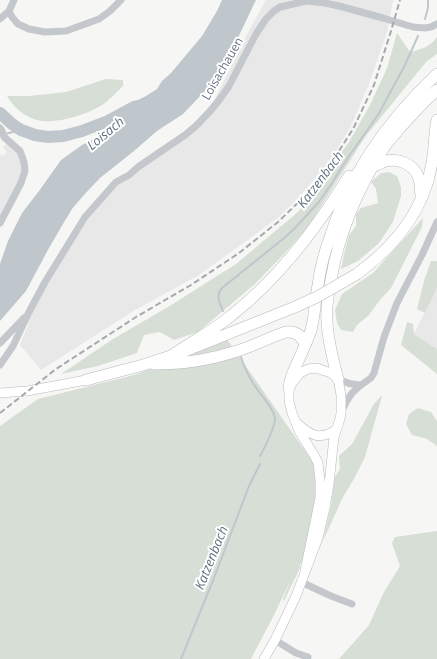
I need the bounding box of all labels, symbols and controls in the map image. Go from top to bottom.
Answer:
street label: Loisachauen [199,35,247,103]
water label: Loisach [84,114,128,154]
water label: Katzenbach [295,149,347,211]
water label: Katzenbach [192,524,232,592]

